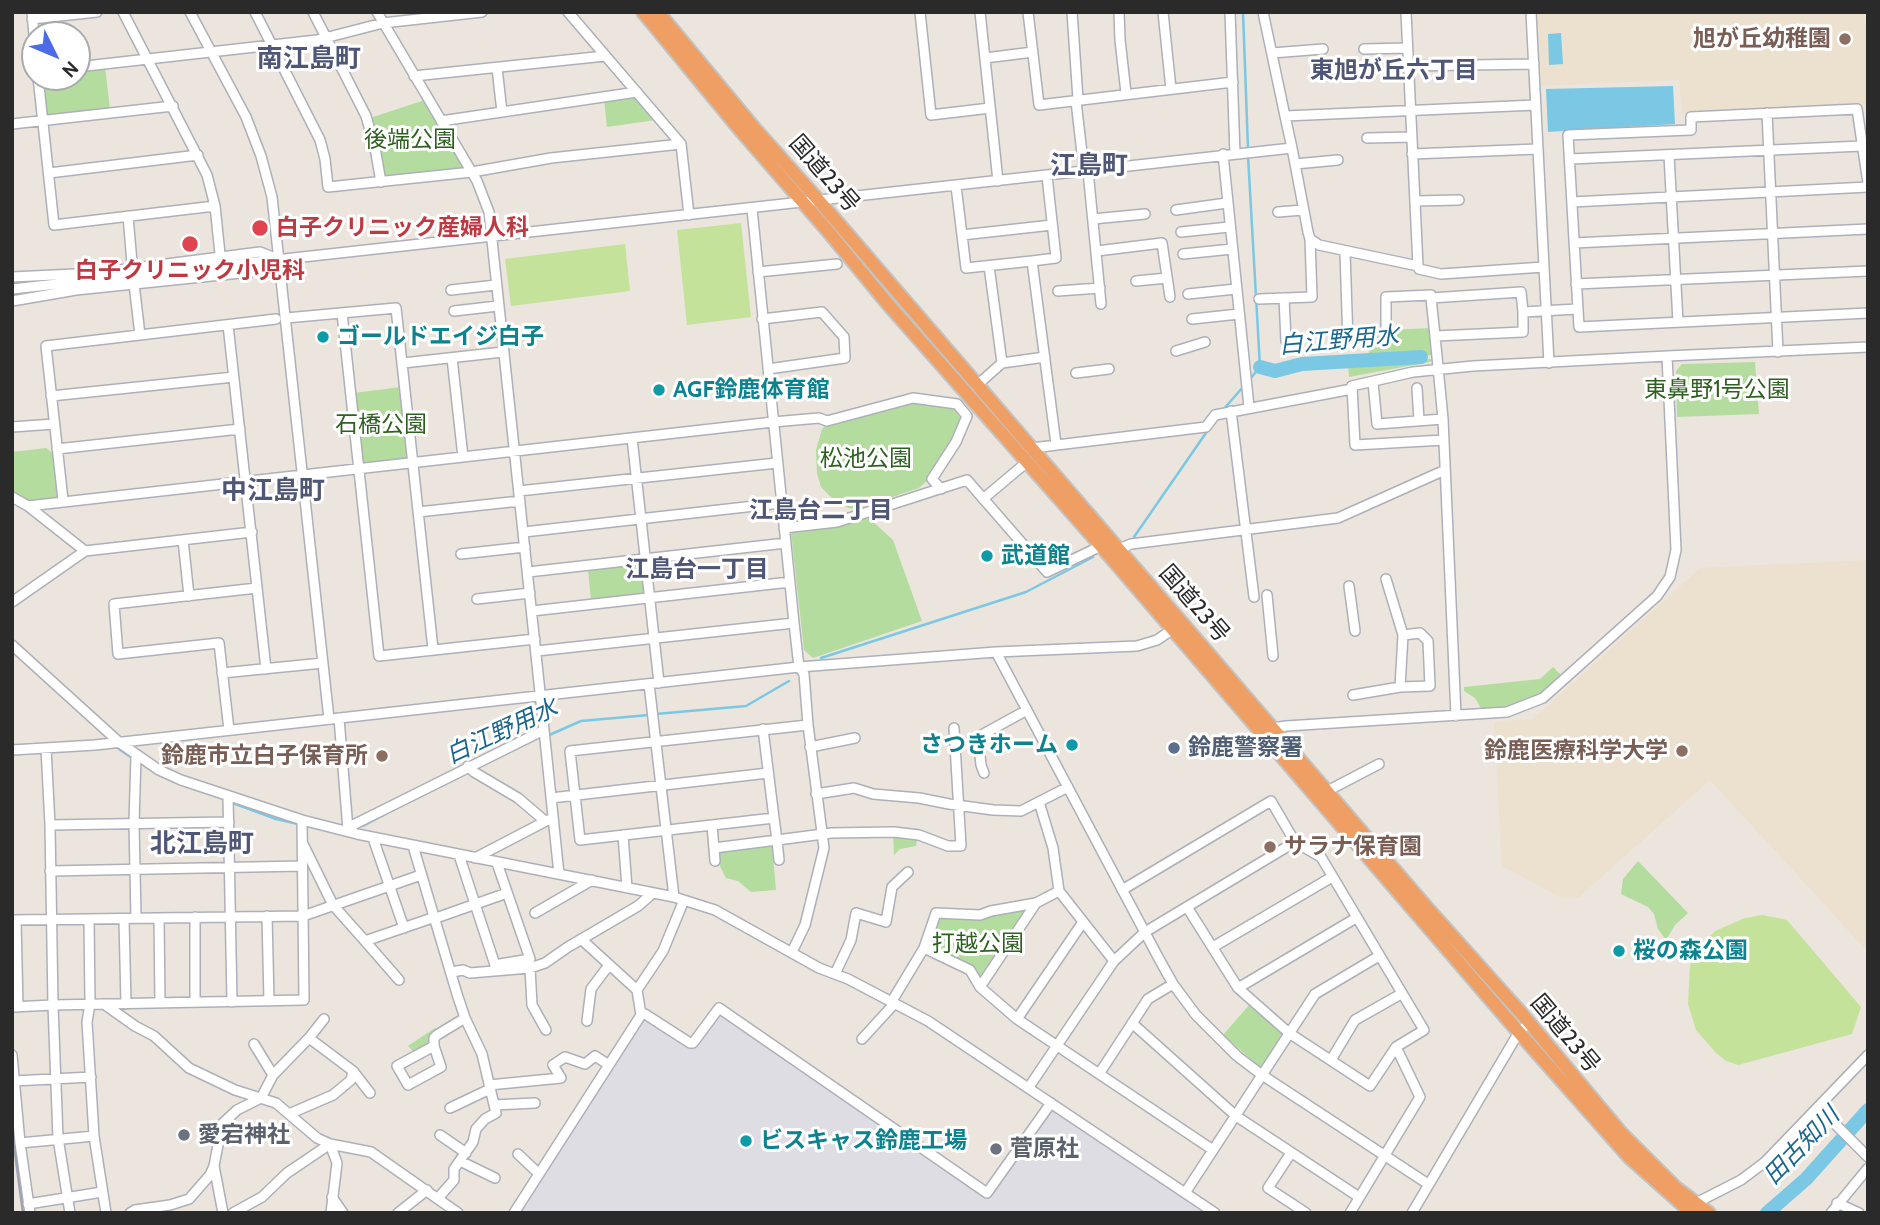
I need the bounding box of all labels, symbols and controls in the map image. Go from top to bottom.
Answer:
north arrow [21,21,91,91]
place label: 旭が丘幼稚園 [1693,25,1831,53]
marker: 旭が丘幼稚園 [1837,31,1853,47]
district label: 南江島町 [257,43,361,75]
text: N [57,57,83,82]
district label: 東旭が丘六丁目 [1310,57,1478,85]
park label: 後端公園 [364,126,456,154]
street label: 国道23号 [783,130,865,218]
district label: 江島町 [1050,150,1128,182]
place label: 白子クリニック産婦人科 [276,214,529,242]
marker: 白子クリニック産婦人科 [250,218,270,238]
marker: 白子クリニック小児科 [180,234,200,254]
place label: 白子クリニック小児科 [75,257,305,285]
water label: 白江野用水 [1278,321,1400,361]
place label: ゴールドエイジ白子 [337,323,544,351]
marker: ゴールドエイジ白子 [315,329,331,345]
place label: AGF鈴鹿体育館 [673,376,829,404]
park label: 東鼻野1号公園 [1644,376,1790,404]
marker: AGF鈴鹿体育館 [651,382,667,398]
park label: 石橋公園 [335,411,427,439]
park label: 松池公園 [820,445,912,473]
district label: 中江島町 [221,475,325,507]
district label: 江島台二丁目 [749,497,893,525]
place label: 武道館 [1001,542,1070,570]
marker: 武道館 [979,548,995,564]
district label: 江島台一丁目 [625,556,769,584]
street label: 国道23号 [1153,560,1235,648]
water label: 白江野用水 [442,694,562,770]
place label: さつきホーム [920,731,1058,759]
place label: 鈴鹿警察署 [1188,734,1303,762]
marker: さつきホーム [1064,737,1080,753]
place label: 鈴鹿医療科学大学 [1484,737,1668,765]
marker: 鈴鹿警察署 [1166,740,1182,756]
place label: 鈴鹿市立白子保育所 [161,742,368,770]
marker: 鈴鹿医療科学大学 [1674,743,1690,759]
marker: 鈴鹿市立白子保育所 [374,748,390,764]
district label: 北江島町 [150,828,254,860]
place label: サラナ保育園 [1284,833,1422,861]
marker: サラナ保育園 [1262,839,1278,855]
park label: 打越公園 [932,930,1024,958]
place label: 桜の森公園 [1633,937,1748,965]
marker: 桜の森公園 [1611,943,1627,959]
street label: 国道23号 [1524,989,1606,1079]
water label: 田古知川 [1758,1101,1846,1191]
place label: 愛宕神社 [198,1121,290,1149]
marker: 愛宕神社 [176,1127,192,1143]
place label: ビスキャス鈴鹿工場 [760,1127,967,1155]
marker: ビスキャス鈴鹿工場 [738,1133,754,1149]
place label: 菅原社 [1010,1135,1079,1163]
marker: 菅原社 [988,1141,1004,1157]

